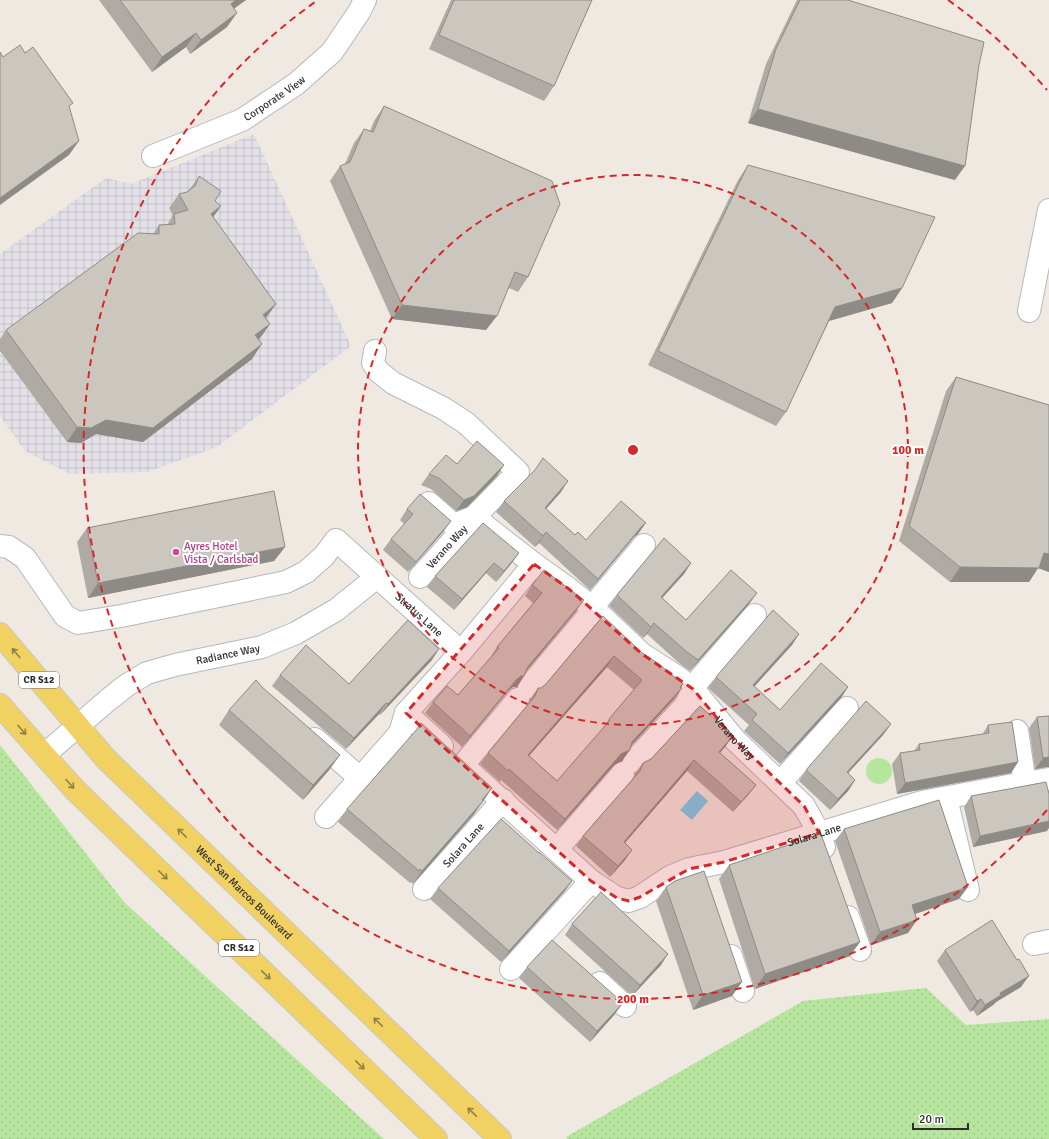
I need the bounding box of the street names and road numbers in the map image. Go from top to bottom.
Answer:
street label: Corporate View [241,73,308,124]
street label: Verano Way [424,522,471,572]
street label: Stratus Lane [393,590,446,639]
street label: Radiance Way [195,641,262,667]
road number: CR S12 [19,672,59,688]
street label: Verano Way [711,713,758,763]
street label: Solara Lane [440,820,486,870]
street label: Solara Lane [786,820,843,849]
street label: West San Marcos Boulevard [193,843,295,942]
road number: CR S12 [219,940,259,956]

